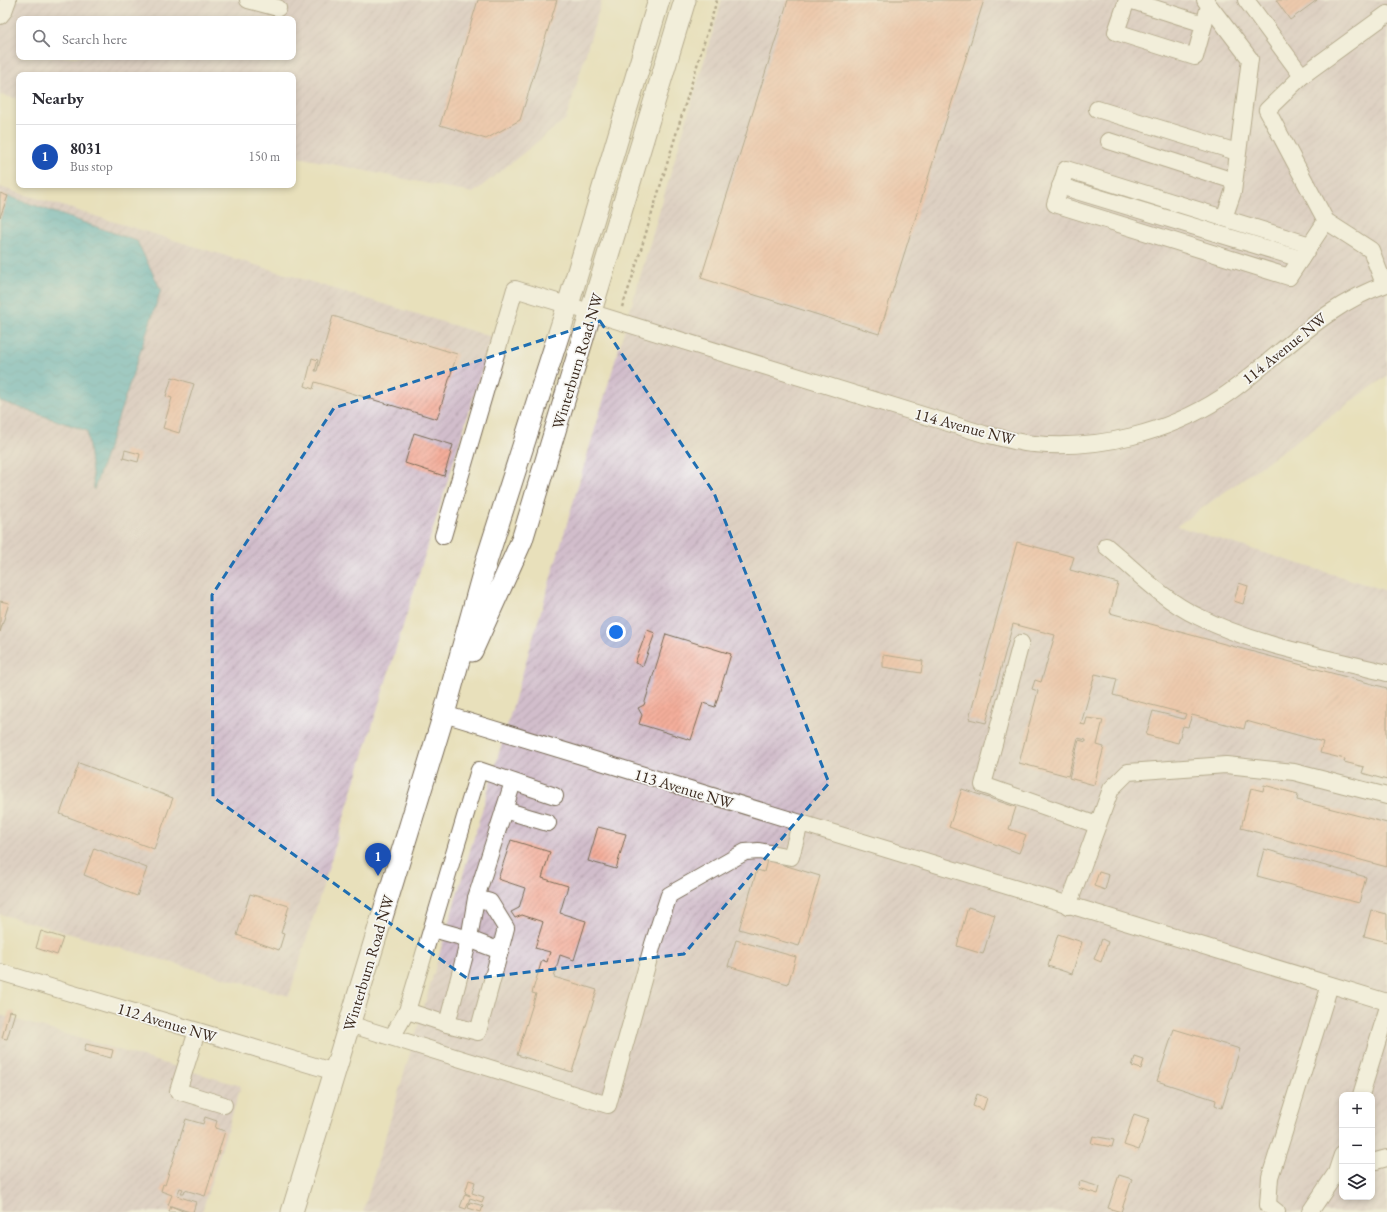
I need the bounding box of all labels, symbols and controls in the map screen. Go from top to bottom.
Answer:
search box [16,16,296,60]
icon: search [30,27,52,49]
text: Search here [62,29,127,48]
text: Nearby [32,87,84,109]
text: 8031 [70,139,102,158]
text: 1 [42,148,48,165]
text: 150 m [249,148,280,165]
text: Bus stop [70,158,113,175]
street label: Winterburn Road NW [547,290,608,432]
street label: 114 Avenue NW [1238,308,1331,389]
street label: 114 Avenue NW [913,403,1018,450]
your location [606,622,626,642]
street label: 113 Avenue NW [632,763,736,814]
pin: 1 [365,843,391,876]
street label: Winterburn Road NW [338,892,399,1034]
street label: 112 Avenue NW [115,997,219,1048]
map controls [1339,1092,1375,1200]
button: + [1339,1092,1375,1128]
button: − [1339,1128,1375,1164]
button: layers [1339,1164,1375,1200]

